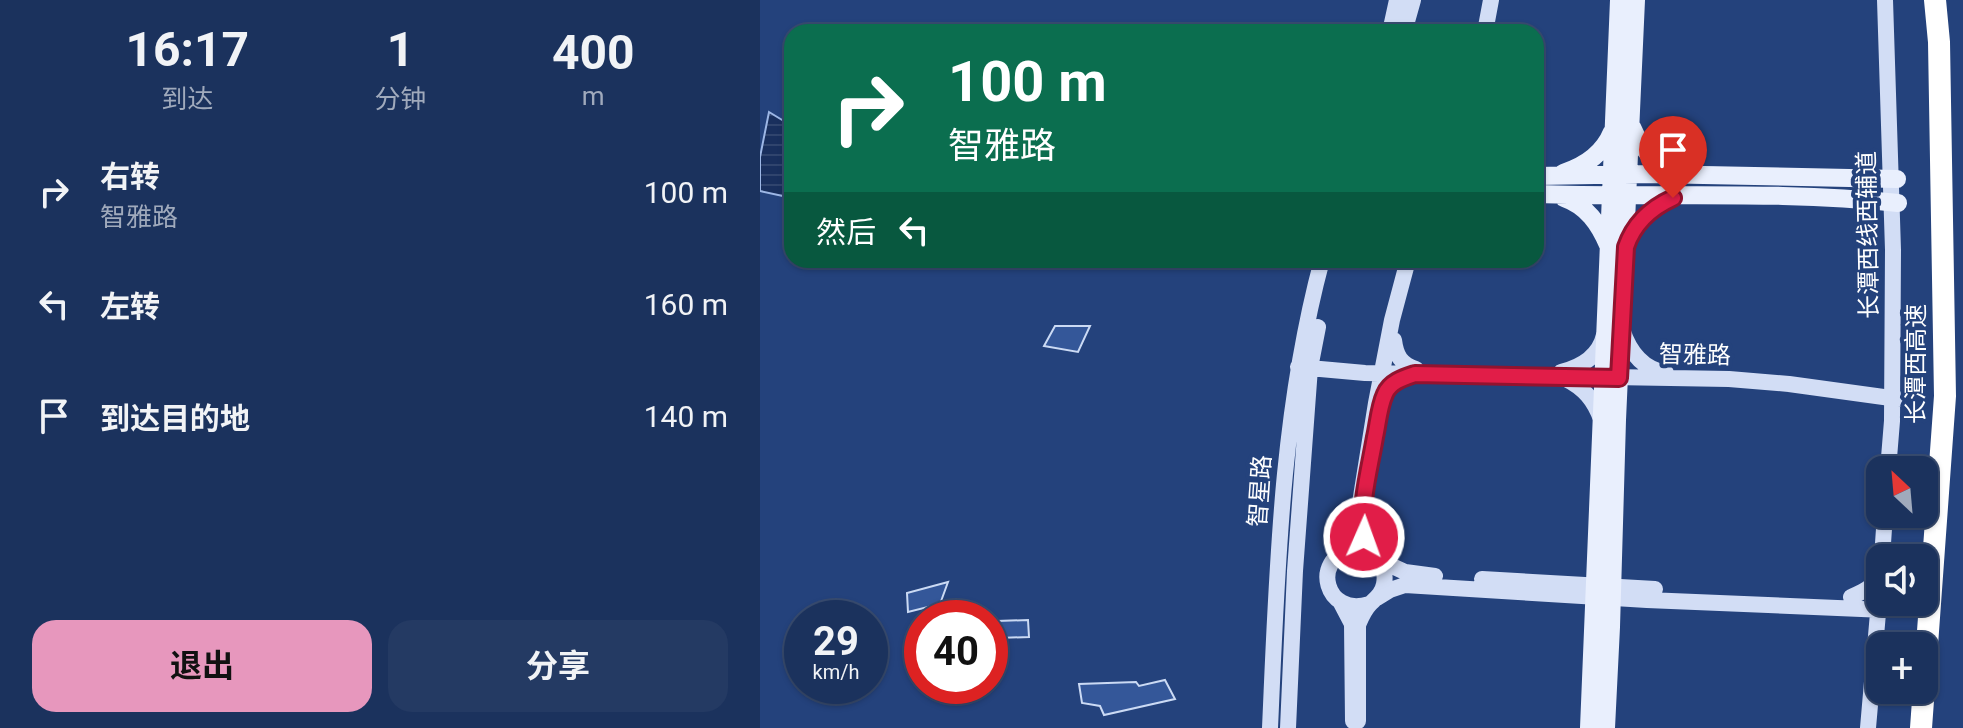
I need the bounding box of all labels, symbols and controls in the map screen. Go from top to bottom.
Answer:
text: 16:17 [125,21,249,78]
text: 1 [387,21,414,78]
text: 400 [552,24,635,81]
text: 100 m [948,49,1107,115]
icon: right [816,56,920,160]
text: m [582,81,605,111]
text: 到达 [161,84,213,114]
text: 分钟 [375,84,427,114]
pin [1639,116,1707,198]
text: 智雅路 [948,125,1056,167]
icon: arrive [1651,128,1695,172]
street label: 长潭西线西辅道 [1853,151,1883,319]
text: 右转 [100,159,160,194]
icon: right [32,170,76,214]
text: 100 m [644,175,728,210]
text: 智雅路 [100,202,178,232]
icon: left [892,208,936,252]
text: 然后 [816,215,876,250]
icon: left [32,282,76,326]
text: 160 m [644,287,728,322]
text: 左转 [100,289,160,324]
street label: 长潭西高速 [1902,304,1930,424]
street label: 智雅路 [1659,340,1731,370]
icon: arrive [32,394,76,438]
text: 140 m [644,399,728,434]
text: 到达目的地 [100,401,250,436]
street label: 智星路 [1244,454,1276,528]
north arrow [1866,456,1938,528]
map controls [1866,456,1938,704]
position arrow [1322,495,1406,579]
button: sound [1866,544,1938,616]
speed limit sign: 40 [904,600,1008,704]
text: 29 [813,618,859,665]
button: 退出 [32,620,372,712]
button: 分享 [388,620,728,712]
button: + [1866,632,1938,704]
text: km/h [813,660,859,684]

